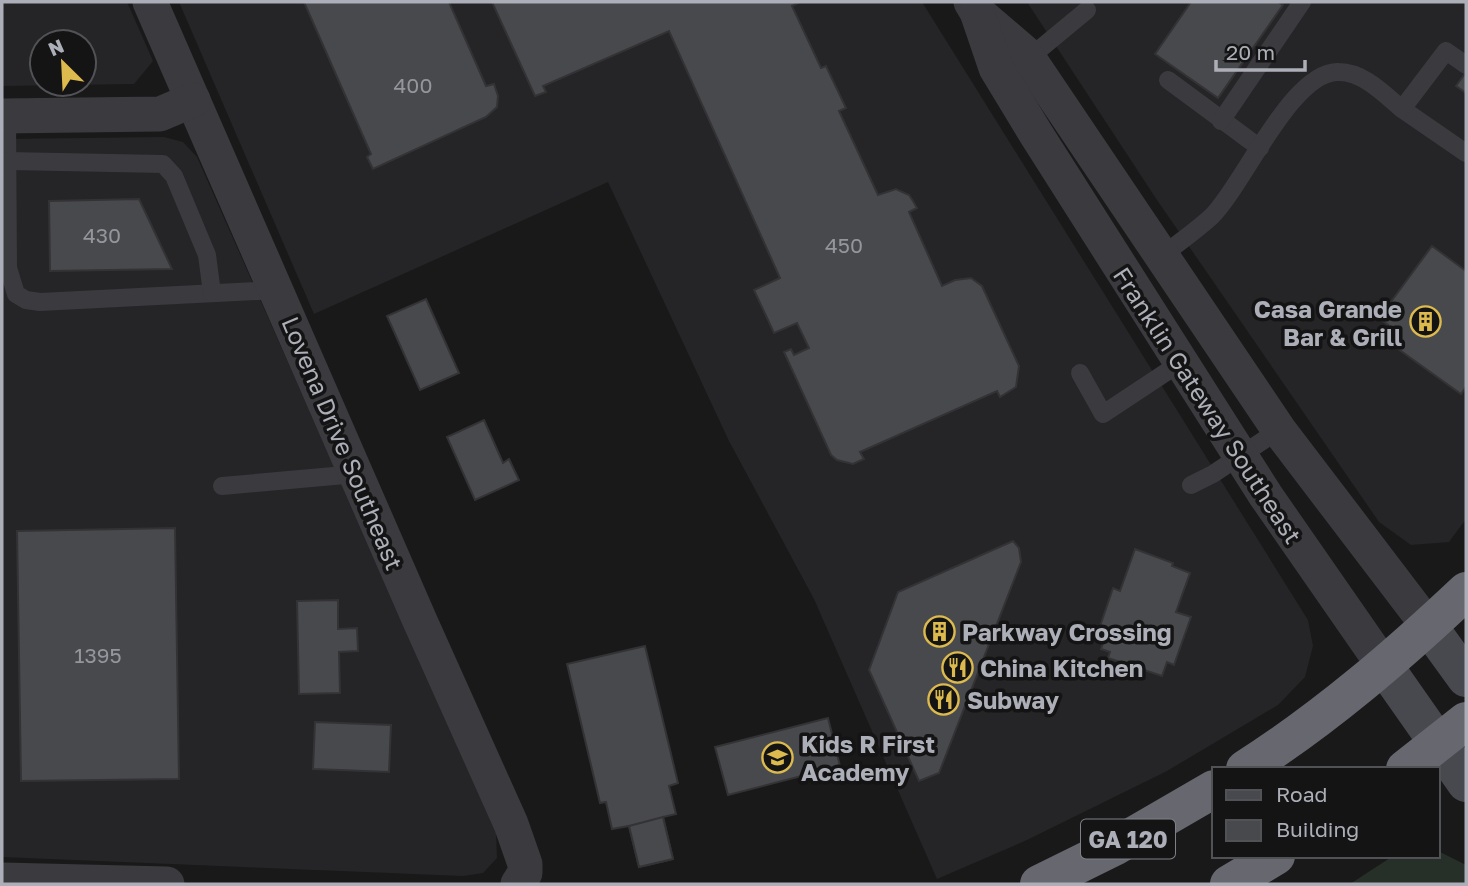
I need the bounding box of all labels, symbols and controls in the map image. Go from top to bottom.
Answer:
north arrow [28,28,98,98]
scale bar [1216,28,1305,72]
text: N [45,34,67,60]
text: 20 m [1226,39,1275,65]
house number: 400 [394,72,432,98]
house number: 430 [83,222,121,248]
house number: 450 [825,232,863,258]
street label: Franklin Gateway Southeast [1108,261,1308,549]
place label: Casa Grande Bar & Grill [1254,294,1402,351]
building icon: Casa Grande Bar & Grill [1408,305,1442,339]
street label: Lovena Drive Southeast [276,312,410,574]
building icon: Parkway Crossing [922,614,956,648]
place label: Parkway Crossing [962,617,1172,646]
house number: 1395 [74,642,122,668]
restaurant icon: China Kitchen [940,650,974,684]
place label: China Kitchen [980,653,1143,682]
restaurant icon: Subway [927,682,961,716]
place label: Subway [967,685,1060,714]
place label: Kids R First Academy [801,729,935,786]
school or university icon: Kids R First Academy [761,740,795,774]
legend [1212,767,1440,858]
text: Road [1276,781,1327,807]
text: Building [1276,816,1359,842]
road number: GA 120 [1081,820,1175,859]

